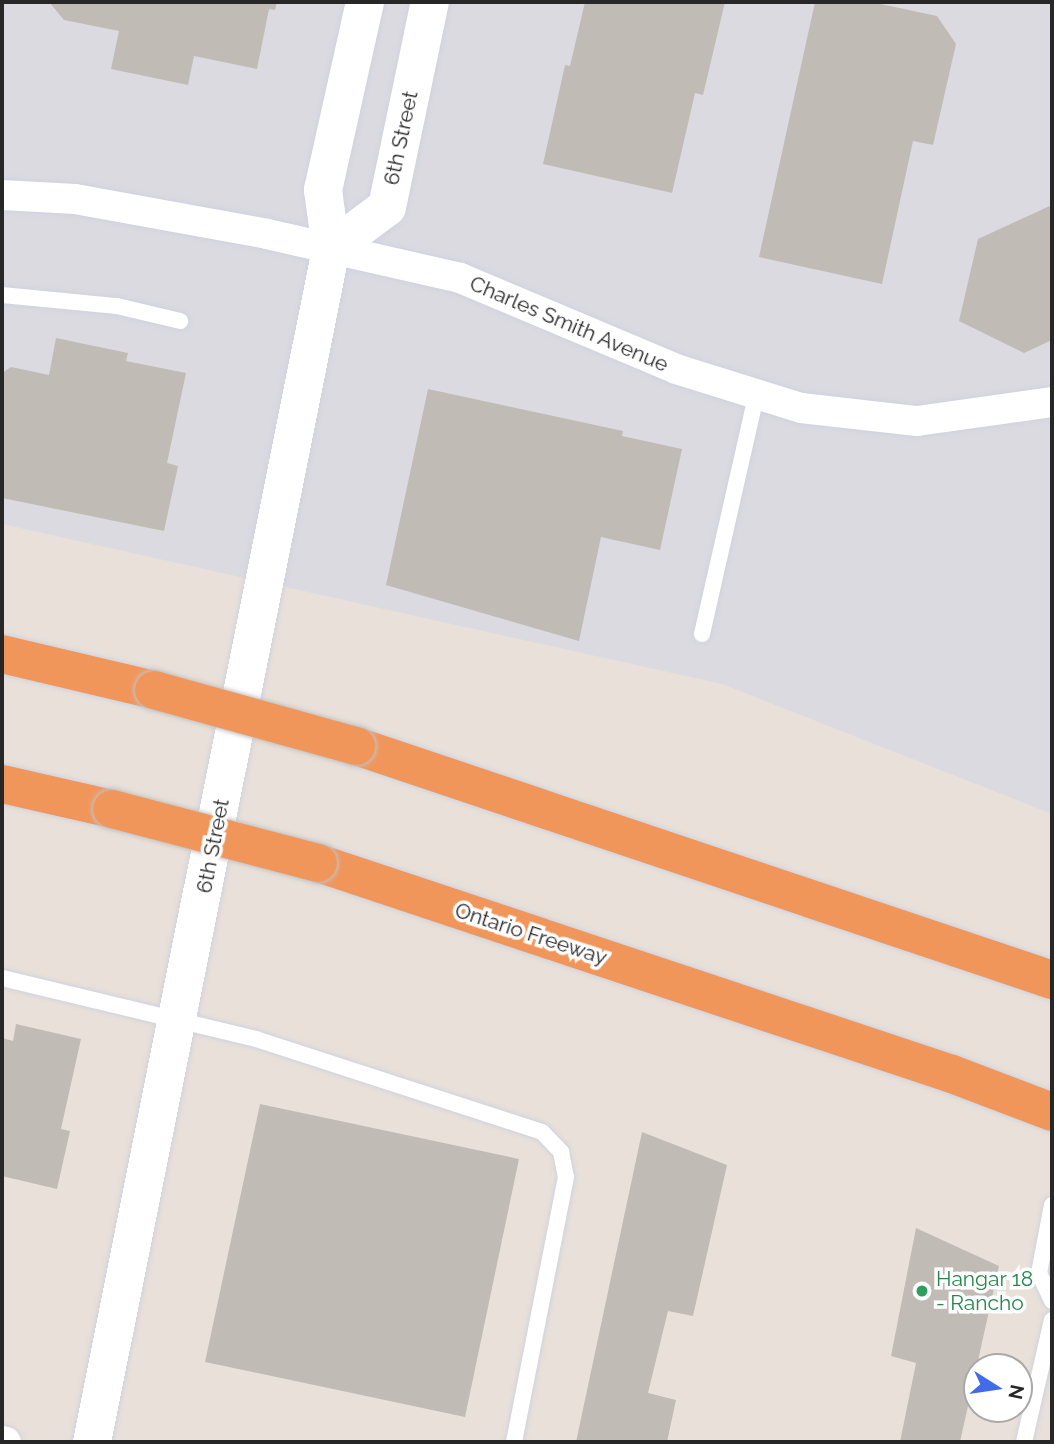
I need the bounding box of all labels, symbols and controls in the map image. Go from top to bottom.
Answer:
street label: 6th Street [379,89,423,187]
street label: Charles Smith Avenue [466,271,672,377]
street label: 6th Street [192,797,234,895]
street label: Ontario Freeway [452,898,610,970]
place label: Hangar 18 - Rancho [936,1266,1034,1316]
marker: Hangar 18 - Rancho [914,1283,930,1299]
north arrow [963,1353,1033,1423]
text: N [1004,1383,1029,1401]

